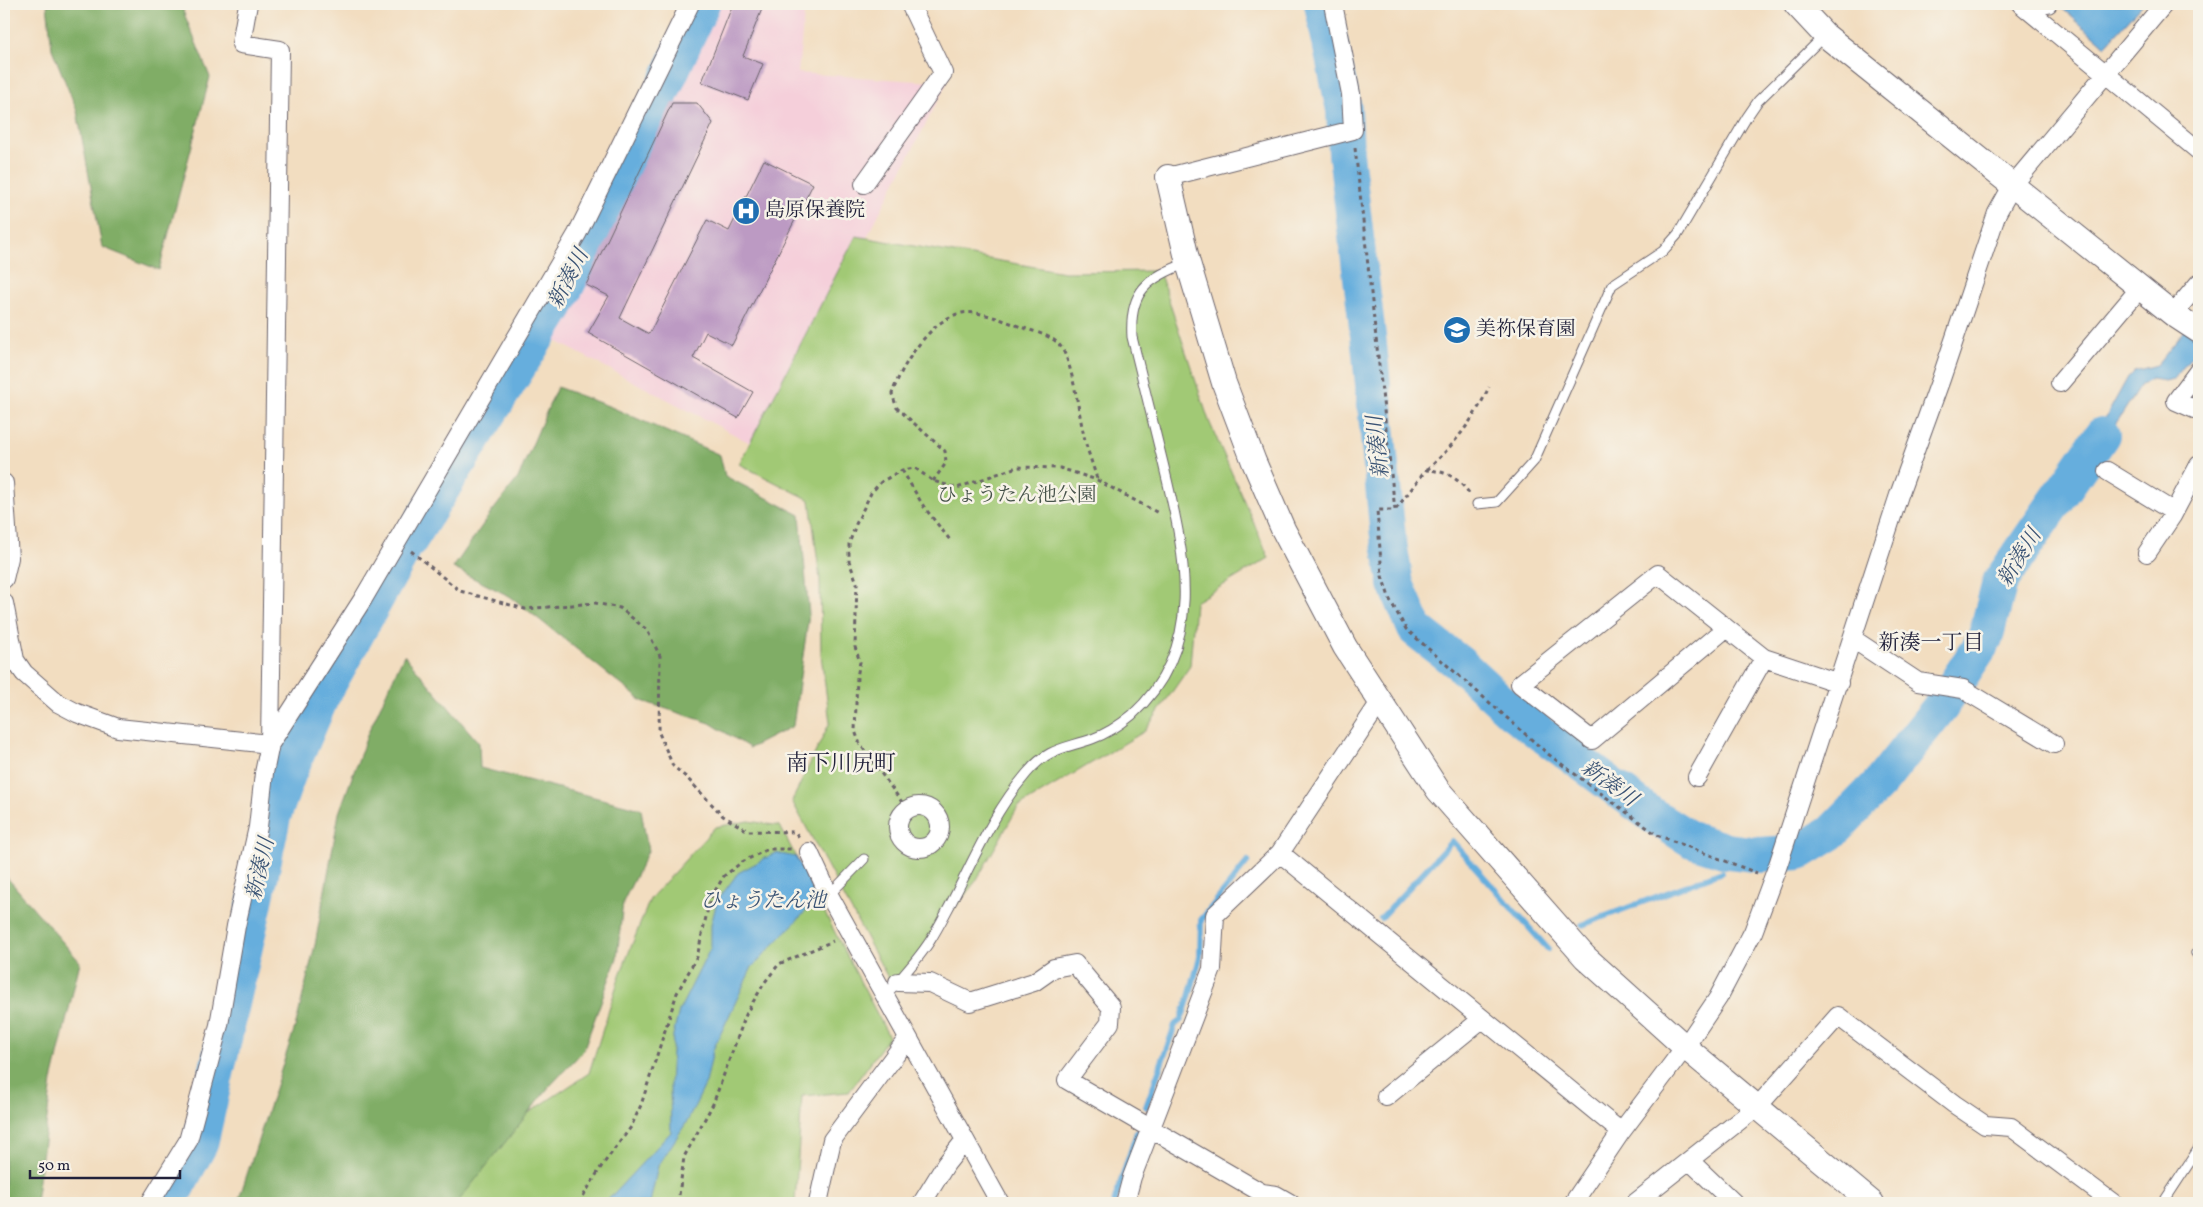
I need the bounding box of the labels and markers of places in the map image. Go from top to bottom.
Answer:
hospital icon: 島原保養院 [731,196,761,226]
place label: 島原保養院 [765,197,865,225]
school or university icon: 美祢保育園 [1442,315,1472,345]
place label: 美祢保育園 [1476,316,1576,344]

